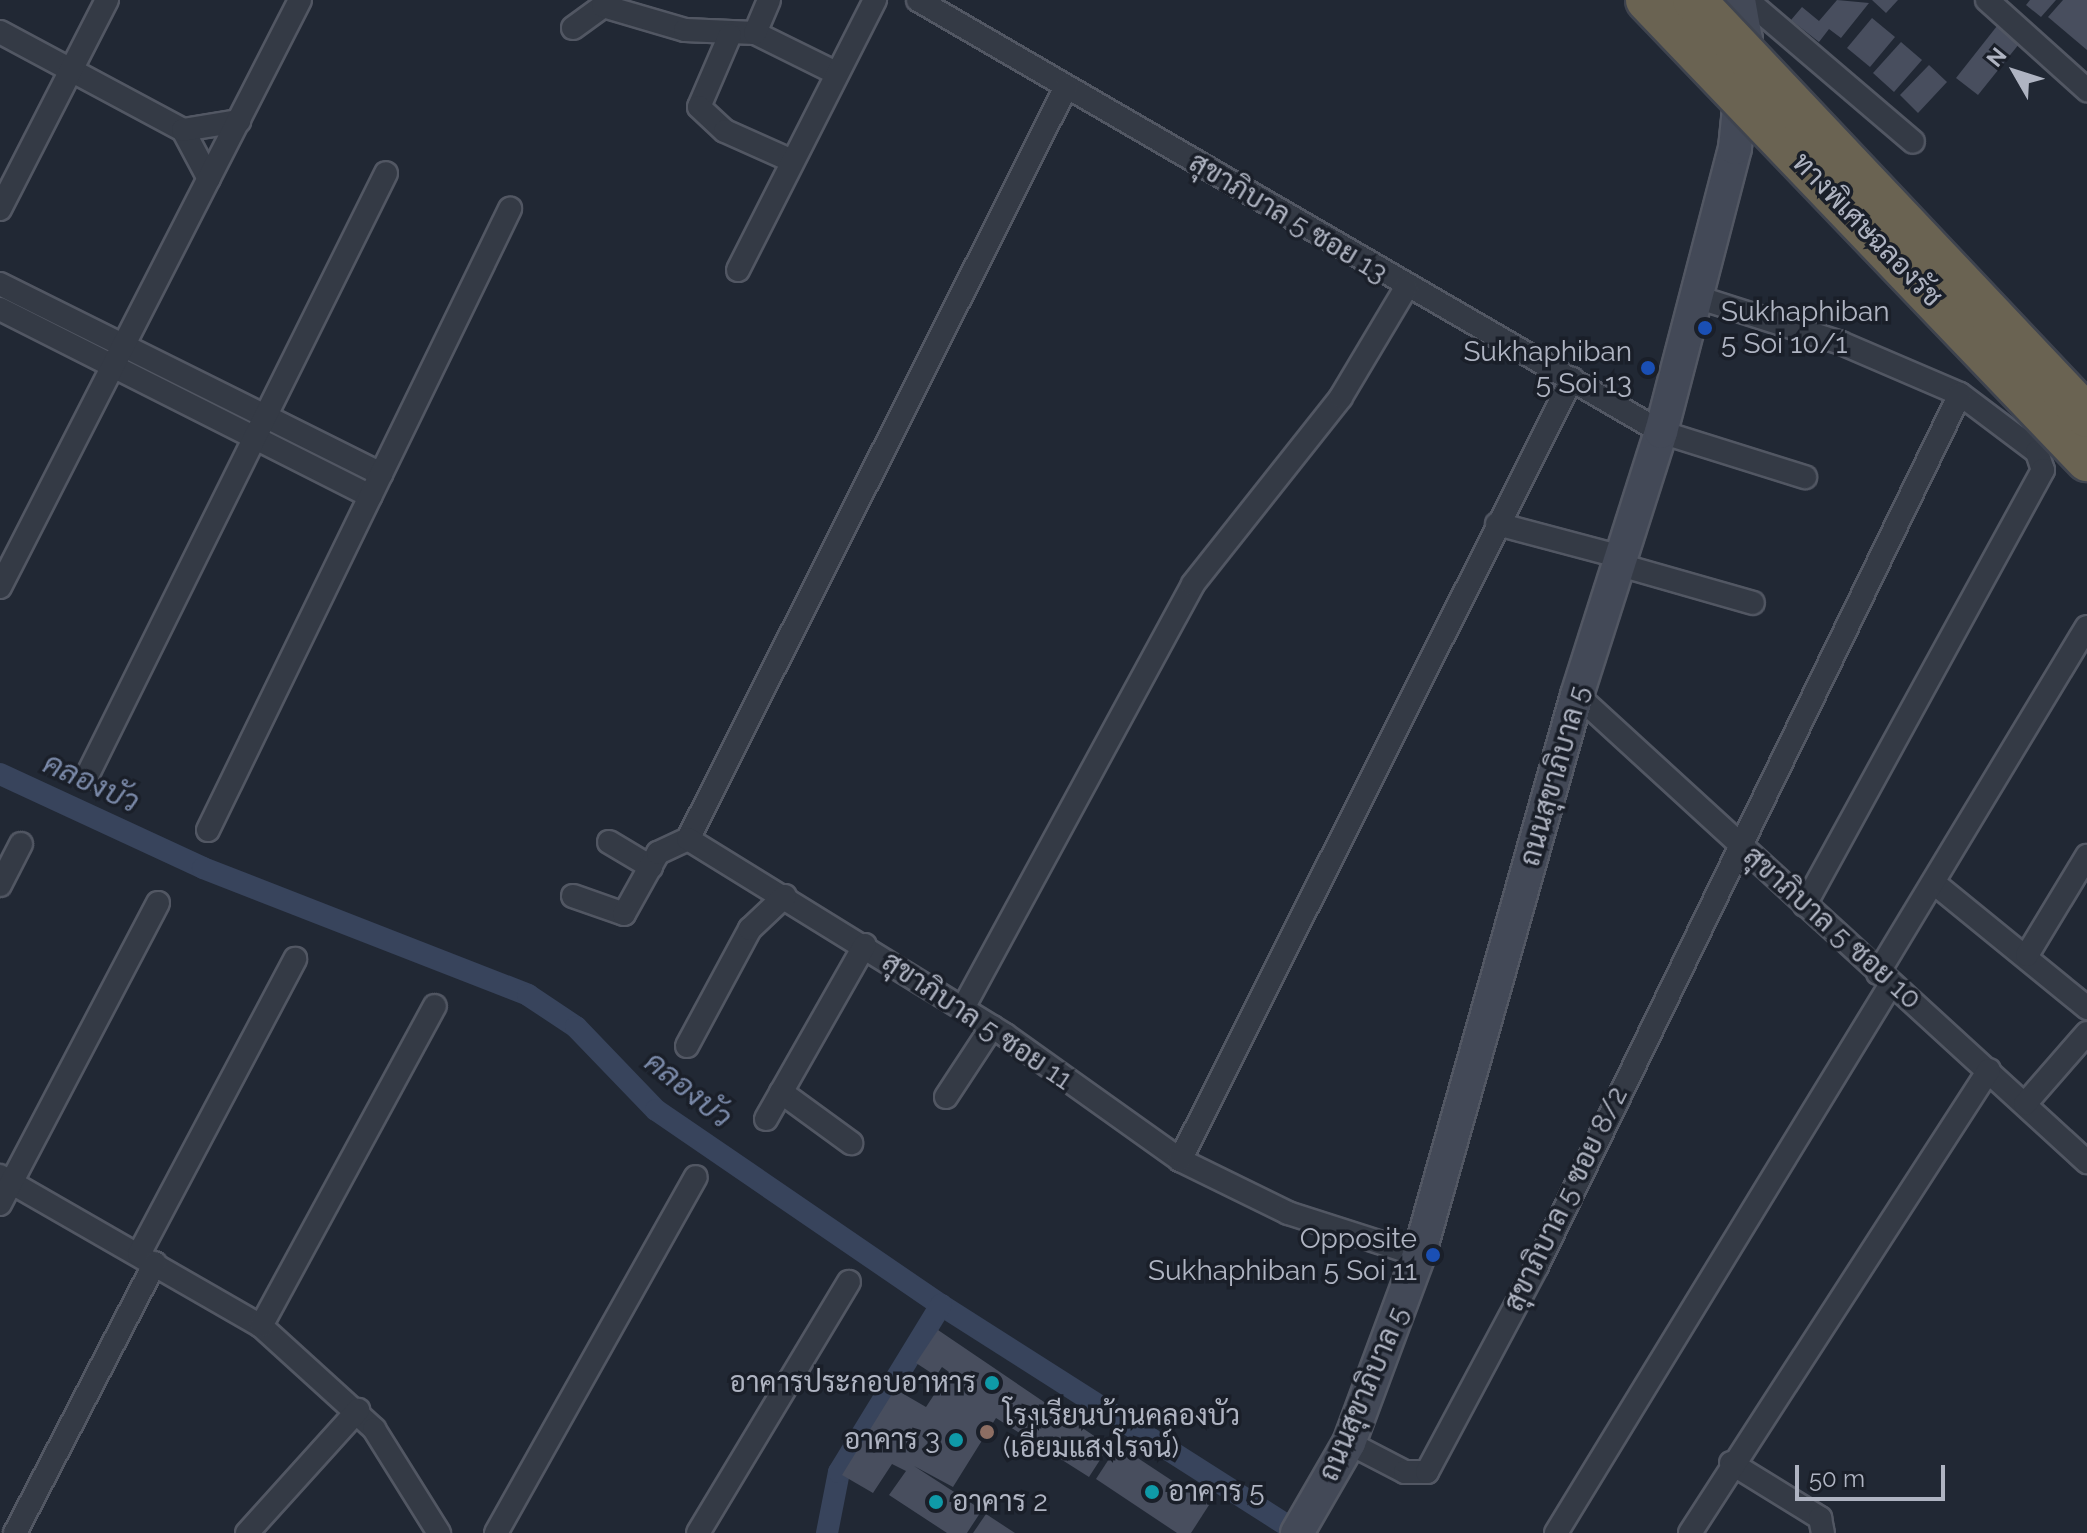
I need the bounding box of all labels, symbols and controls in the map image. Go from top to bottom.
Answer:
north arrow [1975,32,2055,112]
text: N [1981,42,2012,72]
street label: สุขาภิบาล 5 ซอย 13 [1183,146,1393,290]
street label: ทางพิเศษฉลองรัช [1785,146,1949,314]
place label: Sukhaphiban 5 Soi 10/1 [1721,295,1890,361]
marker: Sukhaphiban 5 Soi 10/1 [1696,319,1714,337]
place label: Sukhaphiban 5 Soi 13 [1463,335,1632,401]
marker: Sukhaphiban 5 Soi 13 [1639,359,1657,377]
street label: ถนนสุขาภิบาล 5 [1513,682,1597,870]
water label: คลองบัว [37,745,145,821]
street label: สุขาภิบาล 5 ซอย 10 [1736,840,1928,1016]
street label: สุขาภิบาล 5 ซอย 11 [876,945,1078,1097]
water label: คลองบัว [637,1044,739,1136]
street label: สุขาภิบาล 5 ซอย 8/2 [1497,1081,1635,1317]
place label: Opposite Sukhaphiban 5 Soi 11 [1148,1222,1417,1288]
marker: Opposite Sukhaphiban 5 Soi 11 [1424,1246,1442,1264]
street label: ถนนสุขาภิบาล 5 [1312,1302,1416,1486]
place label: อาคารประกอบอาหาร [730,1366,976,1400]
marker: อาคารประกอบอาหาร [983,1374,1001,1392]
place label: โรงเรียนบ้านคลองบัว (เอี่ยมแสงโรจน์) [1003,1399,1240,1465]
place label: อาคาร 3 [844,1423,940,1457]
marker: โรงเรียนบ้านคลองบัว (เอี่ยมแสงโรจน์) [978,1423,996,1441]
marker: อาคาร 3 [947,1431,965,1449]
scale bar [1799,1449,1949,1499]
text: 50 m [1809,1464,1865,1493]
place label: อาคาร 5 [1168,1475,1264,1509]
marker: อาคาร 5 [1143,1483,1161,1501]
place label: อาคาร 2 [952,1485,1048,1519]
marker: อาคาร 2 [927,1493,945,1511]

